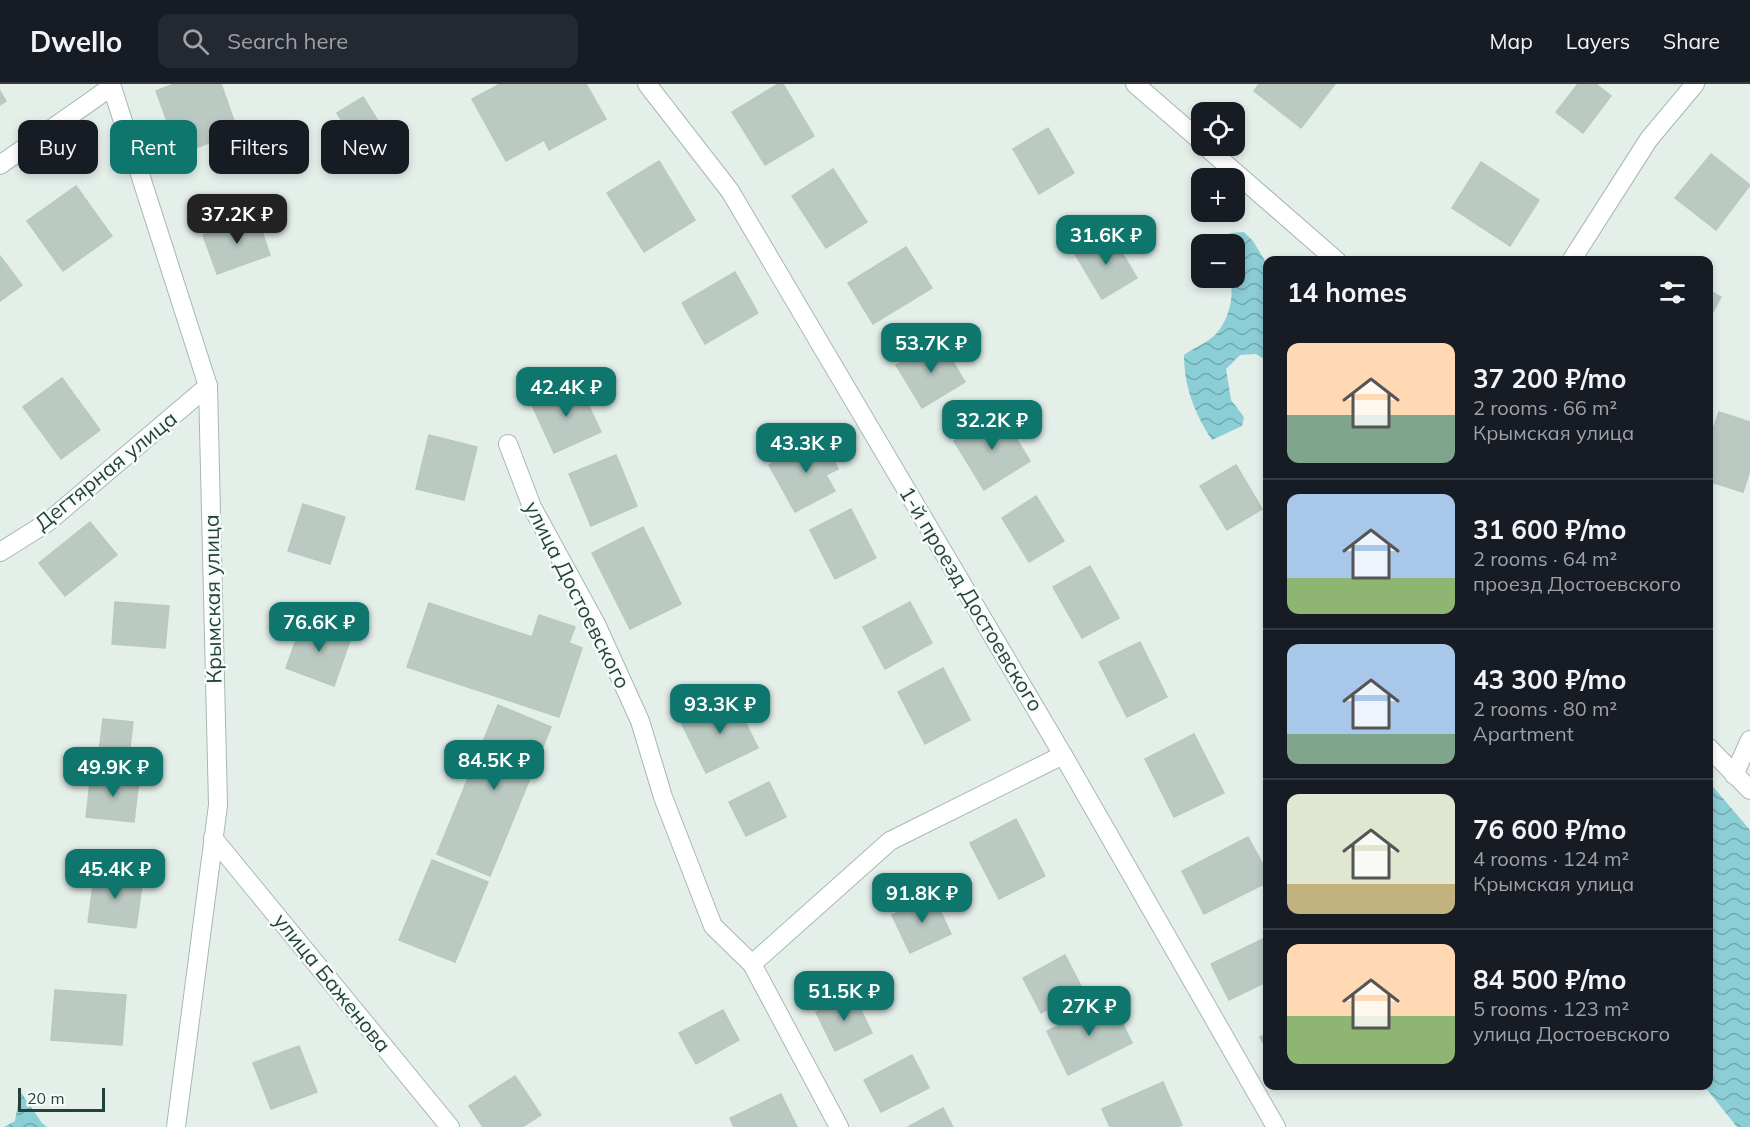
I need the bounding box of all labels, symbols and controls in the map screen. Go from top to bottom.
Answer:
search box [158,14,578,68]
text: Dwello [30,24,122,59]
icon: search [179,25,212,58]
text: Search here [227,27,348,55]
text: Map [1490,28,1533,54]
text: Layers [1566,28,1630,54]
text: Share [1663,28,1720,54]
map controls [1191,102,1245,288]
button: locate [1191,102,1245,156]
chip: Buy [18,120,98,174]
chip: Rent [110,120,197,174]
chip: Filters [209,120,309,174]
chip: New [321,120,409,174]
button: + [1191,168,1245,222]
pin: 37.2K ₽ [182,194,292,245]
text: 37.2K ₽ [201,201,273,226]
pin: 31.6K ₽ [1051,215,1161,266]
text: 31.6K ₽ [1070,222,1142,247]
button: − [1191,234,1245,288]
text: 14 homes [1287,276,1407,309]
icon: filters [1656,276,1689,309]
pin: 53.7K ₽ [876,323,986,374]
text: 53.7K ₽ [895,330,967,355]
text: 37 200 ₽/mo [1473,362,1626,395]
pin: 42.4K ₽ [511,367,621,418]
icon: home [1335,367,1407,439]
text: 42.4K ₽ [530,374,602,399]
text: 2 rooms · 66 m² [1473,395,1617,420]
pin: 32.2K ₽ [937,400,1047,451]
street label: Дегтярная улица [29,405,182,536]
text: 32.2K ₽ [956,407,1028,432]
text: Крымская улица [1473,420,1634,445]
pin: 43.3K ₽ [751,423,861,474]
text: 43.3K ₽ [770,430,842,455]
street label: 1-й проезд Достоевского [894,481,1049,716]
street label: улица Достоевского [519,496,636,693]
text: 31 600 ₽/mo [1473,513,1626,546]
street label: Крымская улица [198,514,226,684]
icon: home [1335,518,1407,590]
text: 2 rooms · 64 m² [1473,546,1617,571]
text: проезд Достоевского [1473,571,1681,596]
pin: 76.6K ₽ [264,602,374,653]
text: 76.6K ₽ [283,609,355,634]
text: 43 300 ₽/mo [1473,663,1626,696]
icon: home [1335,668,1407,740]
pin: 93.3K ₽ [665,684,775,735]
text: 93.3K ₽ [684,691,756,716]
text: 2 rooms · 80 m² [1473,696,1617,721]
text: Apartment [1473,721,1574,746]
pin: 84.5K ₽ [439,740,549,791]
pin: 49.9K ₽ [58,747,168,798]
text: 84.5K ₽ [458,747,530,772]
text: 49.9K ₽ [77,754,149,779]
text: 76 600 ₽/mo [1473,813,1626,846]
icon: home [1335,818,1407,890]
text: 4 rooms · 124 m² [1473,846,1629,871]
pin: 45.4K ₽ [60,849,170,900]
text: 45.4K ₽ [79,856,151,881]
text: Крымская улица [1473,871,1634,896]
pin: 91.8K ₽ [867,873,977,924]
text: 91.8K ₽ [886,880,958,905]
street label: улица Баженова [269,908,397,1057]
text: 84 500 ₽/mo [1473,963,1626,996]
icon: home [1335,968,1407,1040]
pin: 51.5K ₽ [789,971,899,1022]
text: 51.5K ₽ [808,978,880,1003]
pin: 27K ₽ [1047,986,1131,1037]
text: 27K ₽ [1062,993,1116,1018]
text: 5 rooms · 123 m² [1473,996,1629,1021]
text: улица Достоевского [1473,1021,1670,1046]
scale bar [18,1085,105,1112]
text: 20 m [27,1088,64,1108]

